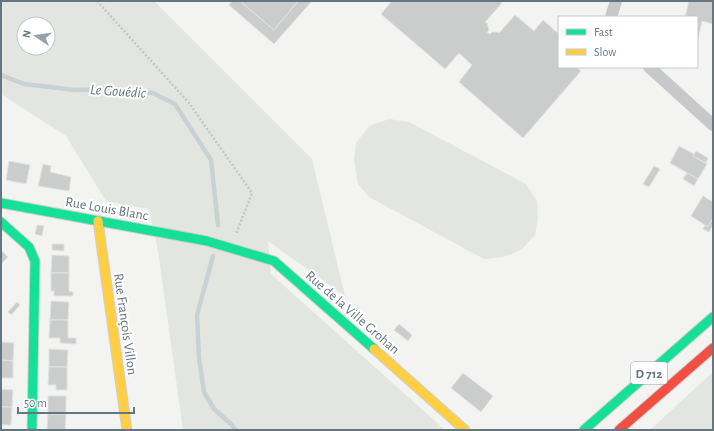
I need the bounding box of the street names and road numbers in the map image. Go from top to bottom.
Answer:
street label: Rue Louis Blanc [64,195,150,223]
street label: Rue de la Ville Grohan [303,268,402,357]
street label: Rue François Villon [111,273,139,376]
road number: D 712 [631,362,667,384]

